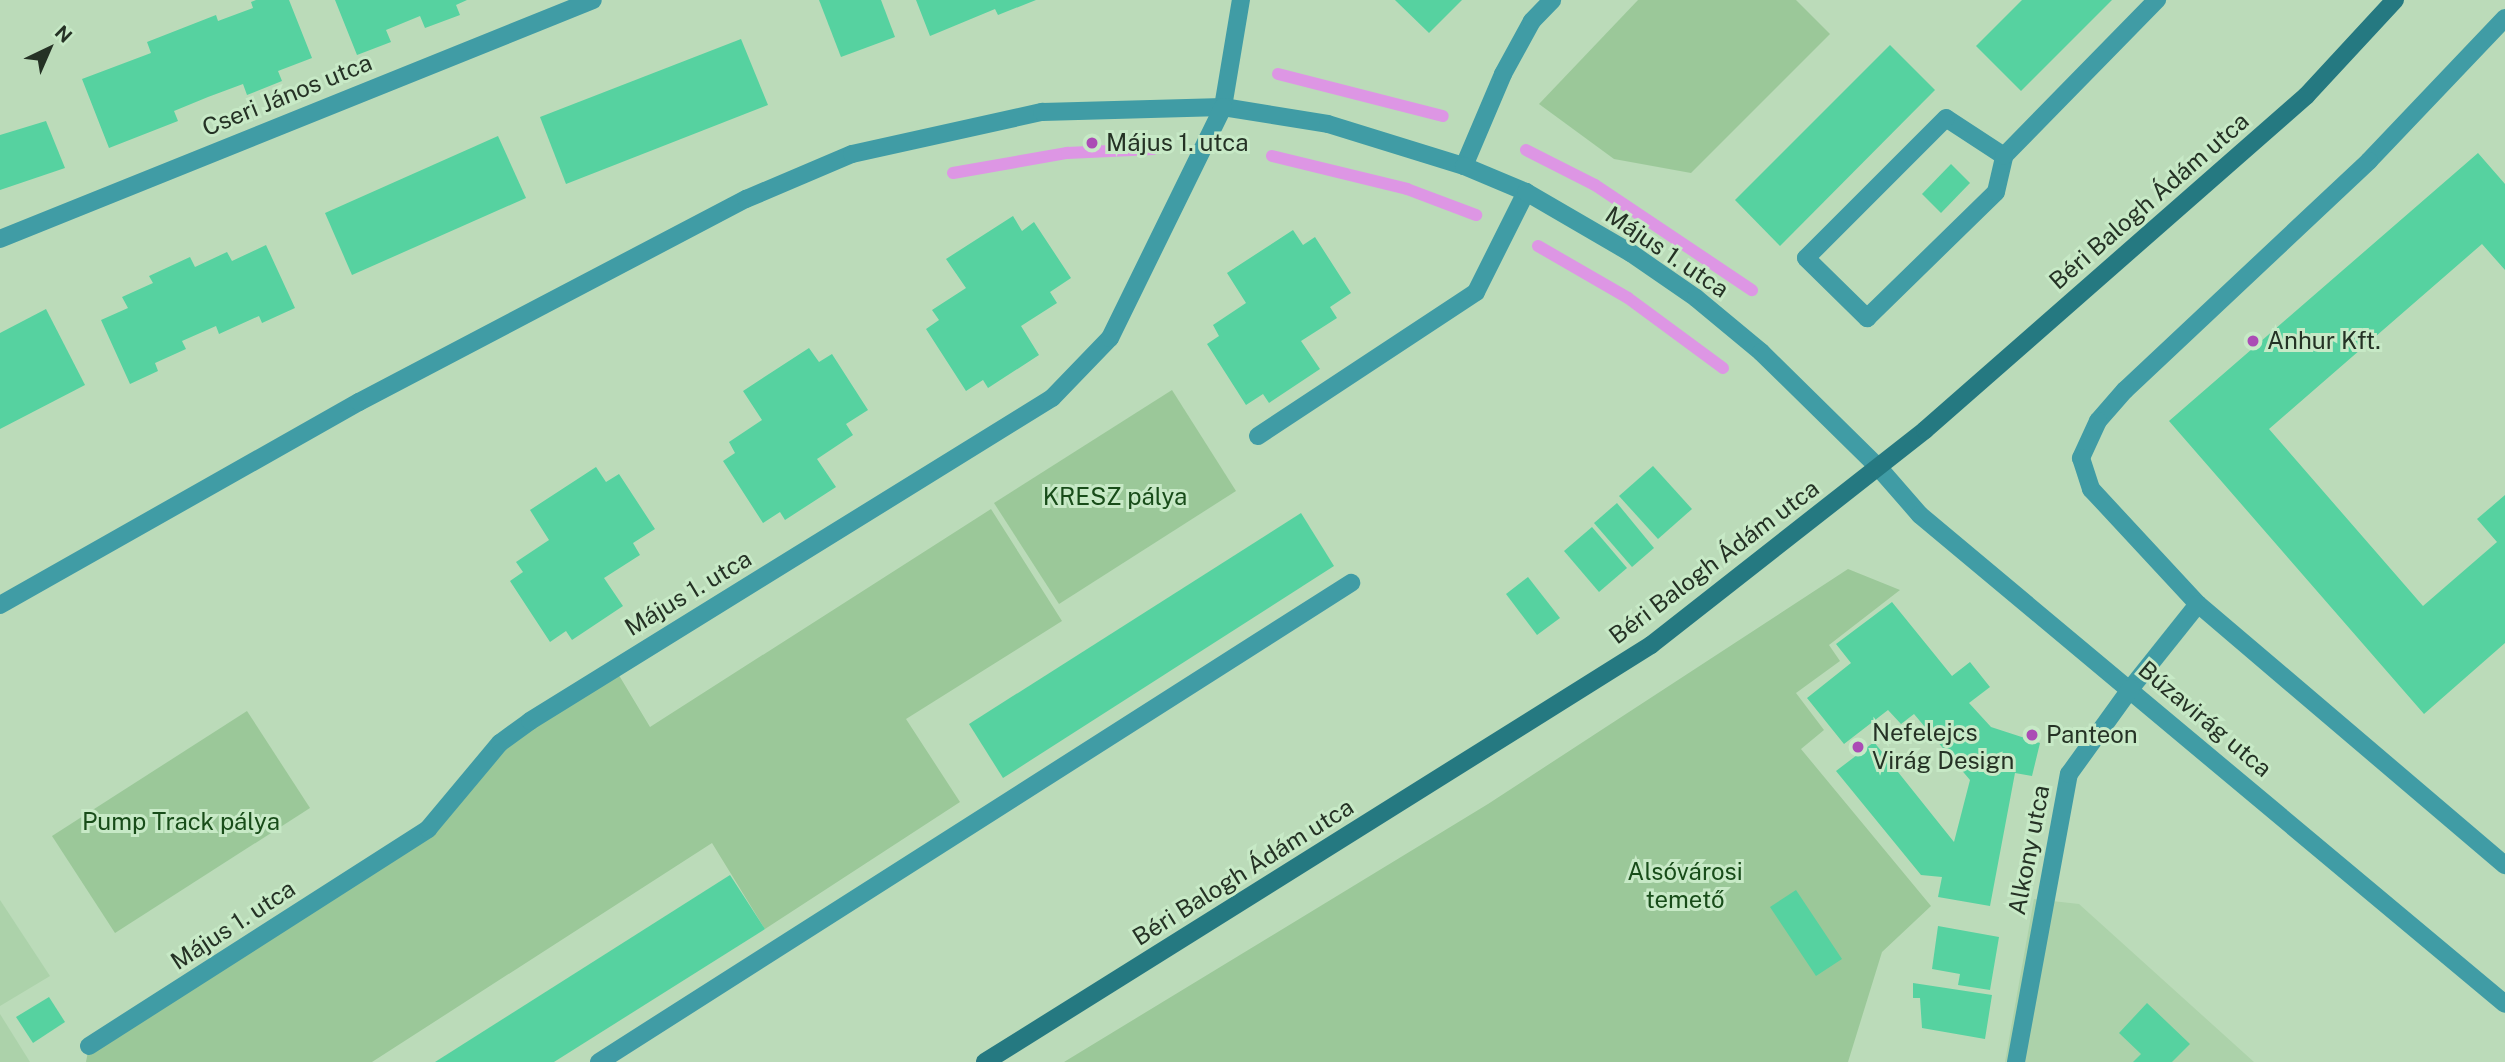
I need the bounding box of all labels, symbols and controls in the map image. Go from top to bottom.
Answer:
north arrow [14,14,84,84]
text: N [51,21,77,47]
street label: Cseri János utca [198,48,376,142]
street label: Béri Balogh Ádám utca [2043,106,2255,296]
place label: Május 1. utca [1106,129,1249,157]
marker: Május 1. utca [1084,135,1100,151]
street label: Május 1. utca [1600,200,1734,304]
place label: Anhur Kft. [2267,327,2381,355]
marker: Anhur Kft. [2245,333,2261,349]
street label: Béri Balogh Ádám utca [1603,474,1825,650]
park label: KRESZ pálya [1043,483,1187,511]
street label: Május 1. utca [619,544,757,642]
street label: Búzavirág utca [2133,655,2277,783]
place label: Nefelejcs Virág Design [1872,719,2014,775]
place label: Panteon [2046,721,2138,749]
marker: Panteon [2024,727,2040,743]
marker: Nefelejcs Virág Design [1850,739,1866,755]
street label: Alkony utca [2002,783,2056,917]
street label: Béri Balogh Ádám utca [1127,792,1359,952]
park label: Pump Track pálya [82,808,280,836]
park label: Alsóvárosi temető [1627,858,1743,914]
street label: Május 1. utca [165,874,301,976]

